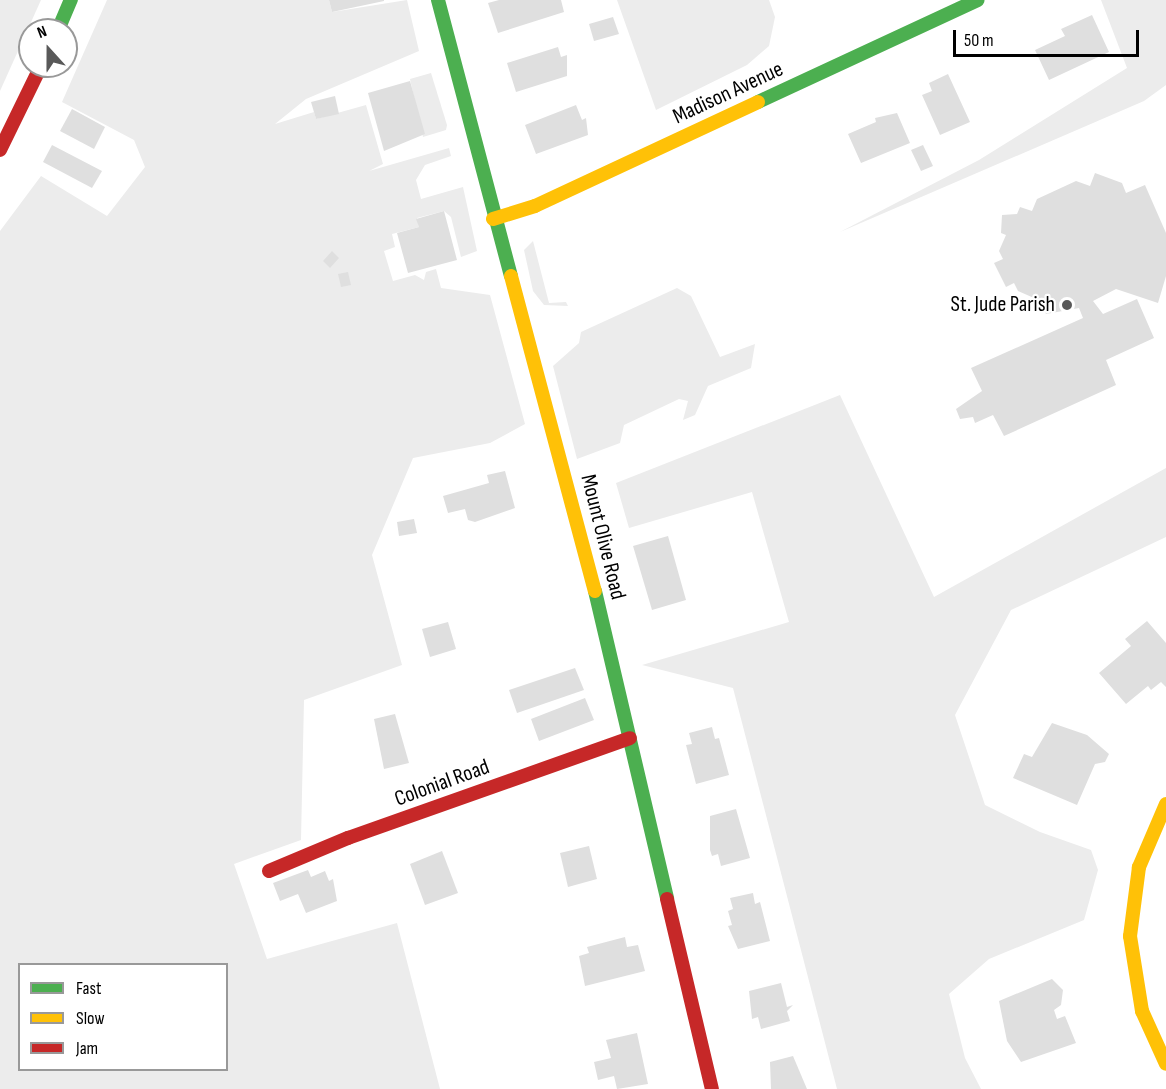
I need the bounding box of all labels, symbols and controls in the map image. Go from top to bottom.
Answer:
north arrow [18,18,78,78]
scale bar [956,18,1142,56]
text: N [35,22,49,43]
text: 50 m [964,30,994,51]
street label: Madison Avenue [669,56,787,130]
place label: St. Jude Parish [951,292,1055,318]
marker: St. Jude Parish [1060,298,1074,312]
street label: Mount Olive Road [575,472,631,602]
street label: Colonial Road [391,754,493,812]
legend [18,963,228,1071]
text: Fast [76,978,101,999]
text: Slow [76,1008,105,1029]
text: Jam [76,1038,98,1059]

